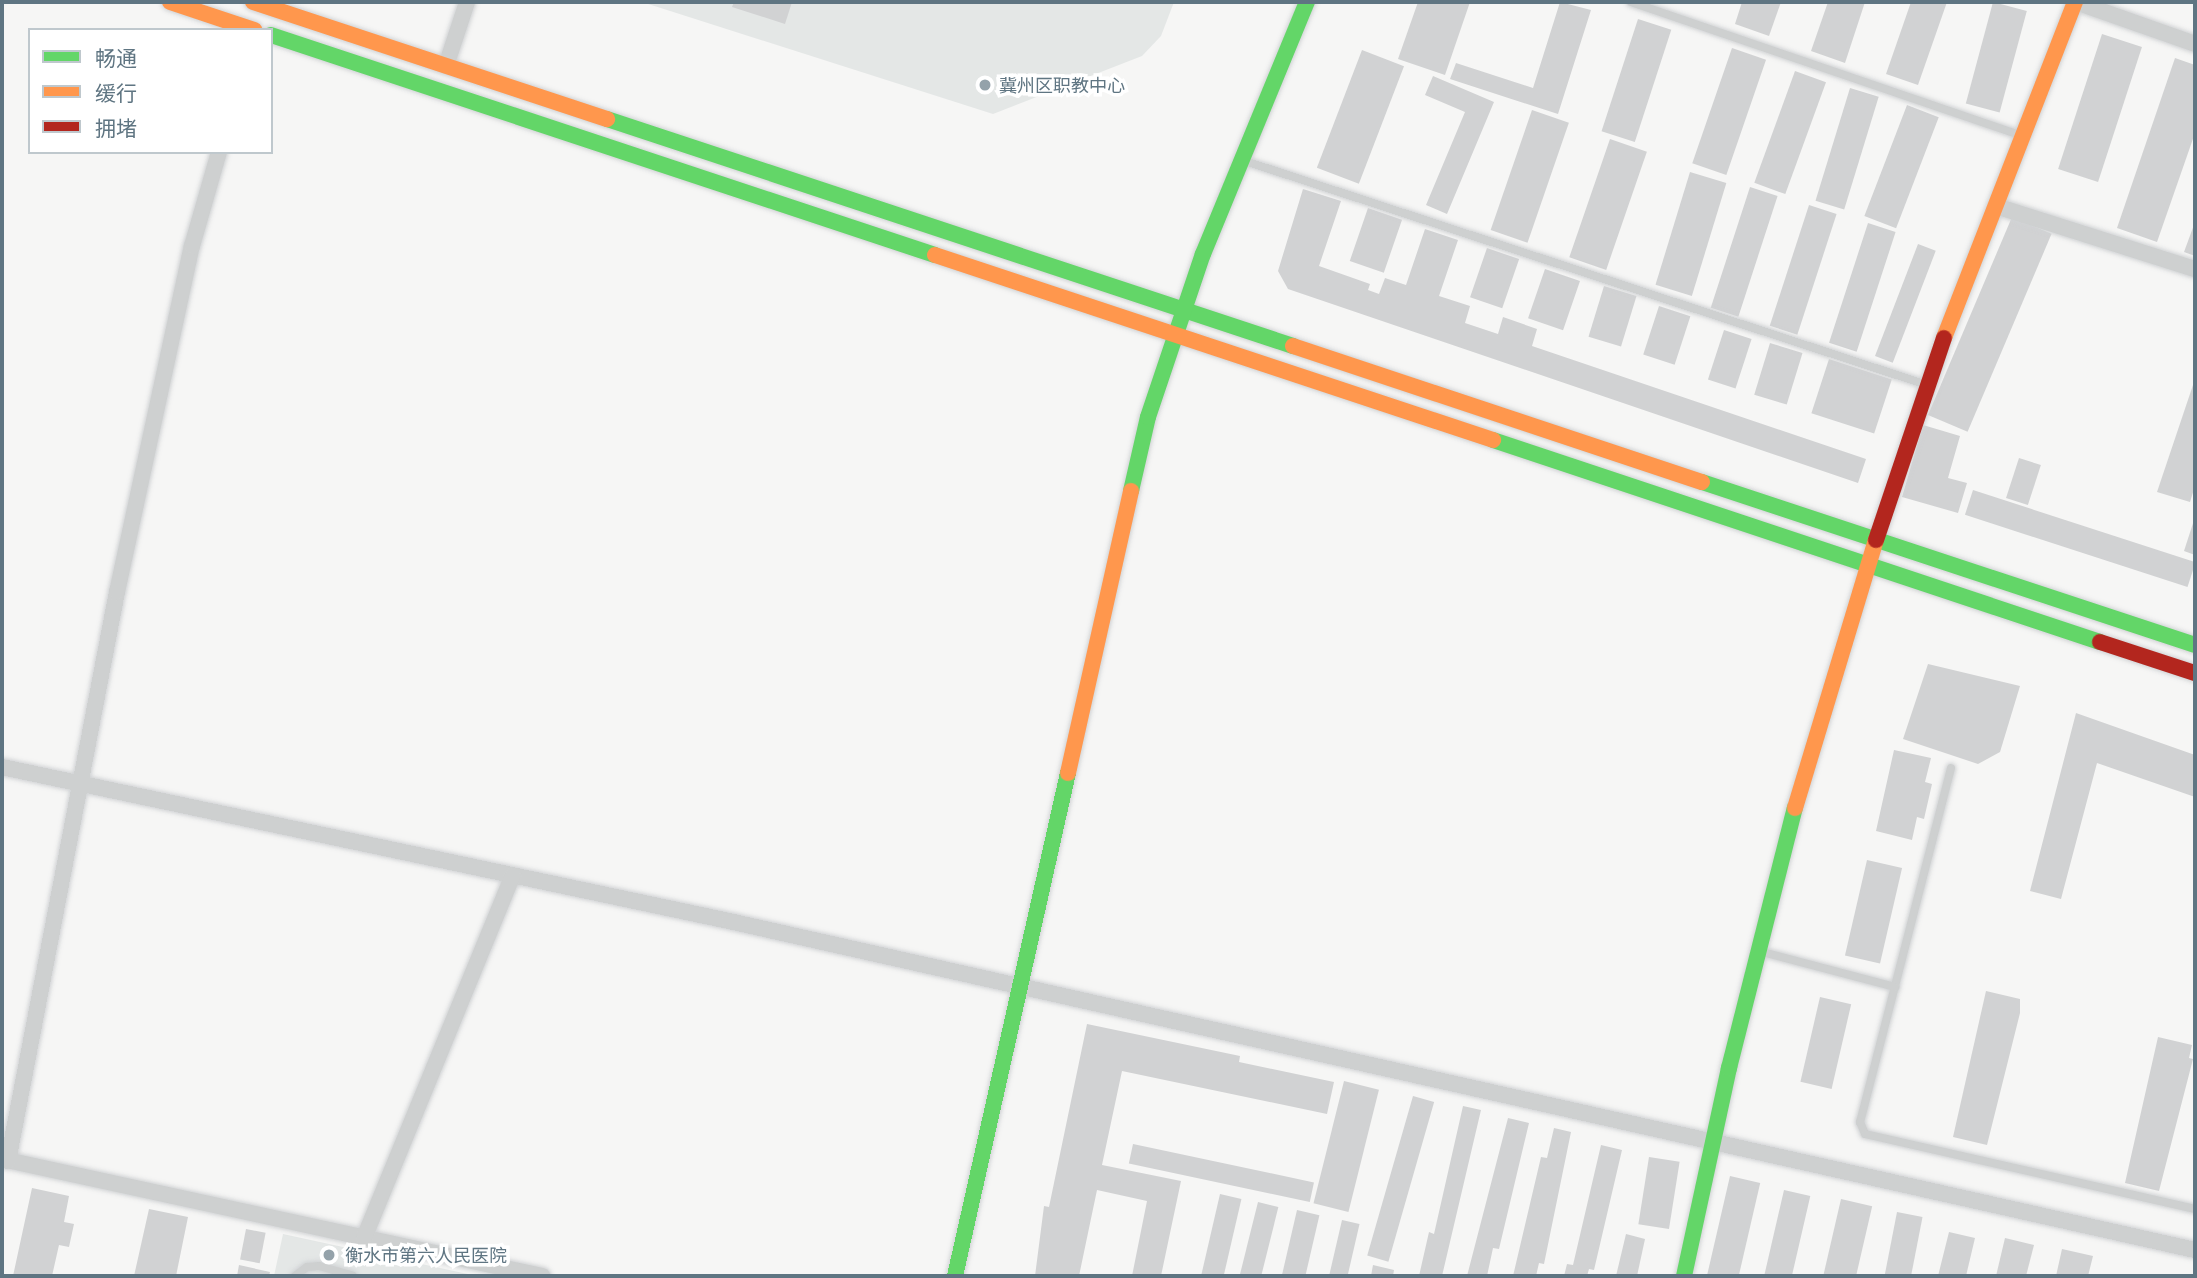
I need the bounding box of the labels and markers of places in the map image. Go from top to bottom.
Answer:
place label: 冀州区职教中心 [999,74,1125,96]
marker: 冀州区职教中心 [977,77,993,93]
place label: 衡水市第六人民医院 [345,1244,507,1266]
marker: 衡水市第六人民医院 [319,1245,339,1265]

